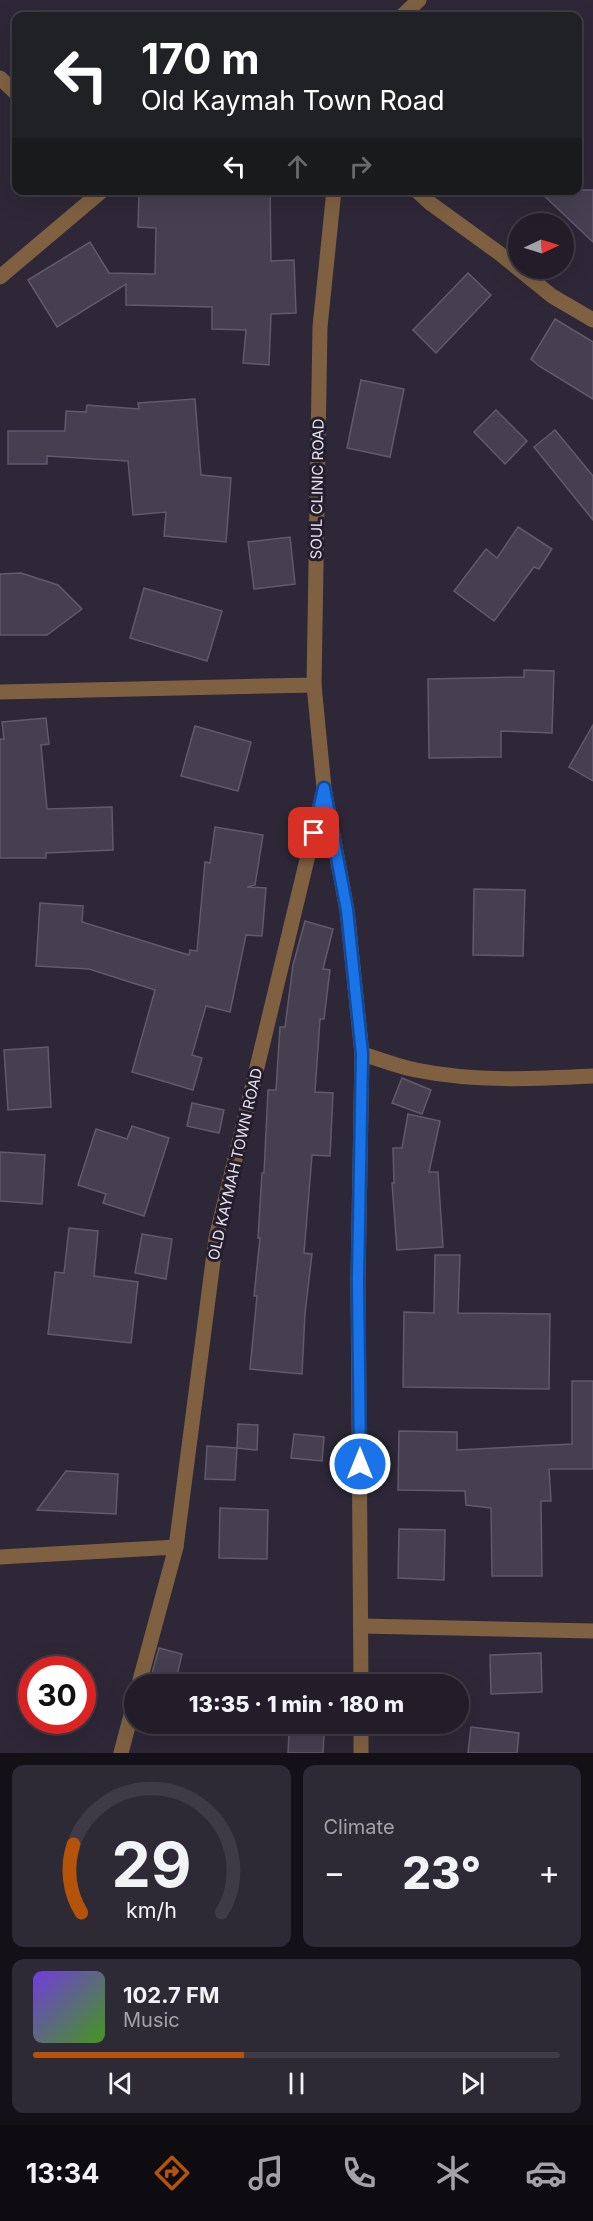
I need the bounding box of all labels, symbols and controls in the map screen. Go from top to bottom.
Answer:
text: 170 m [141,33,259,84]
icon: left [42,36,120,114]
text: Old Kaymah Town Road [141,84,445,117]
icon: left [218,150,251,183]
icon: ahead [281,150,314,183]
icon: right [344,150,377,183]
north arrow [508,213,574,279]
map controls [508,213,574,279]
street label: SOUL CLINIC ROAD [306,418,328,560]
pin [288,807,339,858]
icon: arrive [297,816,330,849]
street label: OLD KAYMAH TOWN ROAD [204,1066,266,1262]
position arrow [328,1432,392,1496]
speed limit sign: 30 [18,1656,96,1734]
text: 13:35 · 1 min · 180 m [189,1691,404,1717]
text: Climate [324,1815,395,1839]
text: 29 [111,1827,191,1902]
text: 23° [402,1845,481,1900]
text: − [324,1852,345,1892]
text: + [538,1852,560,1892]
text: km/h [126,1897,177,1923]
text: 102.7 FM [123,1982,219,2008]
text: Music [123,2008,180,2032]
icon: previous [104,2067,137,2100]
icon: pause [280,2067,313,2100]
icon: next [456,2067,489,2100]
icon: directions [151,2152,193,2194]
icon: music [245,2152,287,2194]
icon: phone [338,2152,380,2194]
icon: climate [432,2152,474,2194]
icon: car [525,2152,567,2194]
text: 13:34 [26,2157,100,2190]

